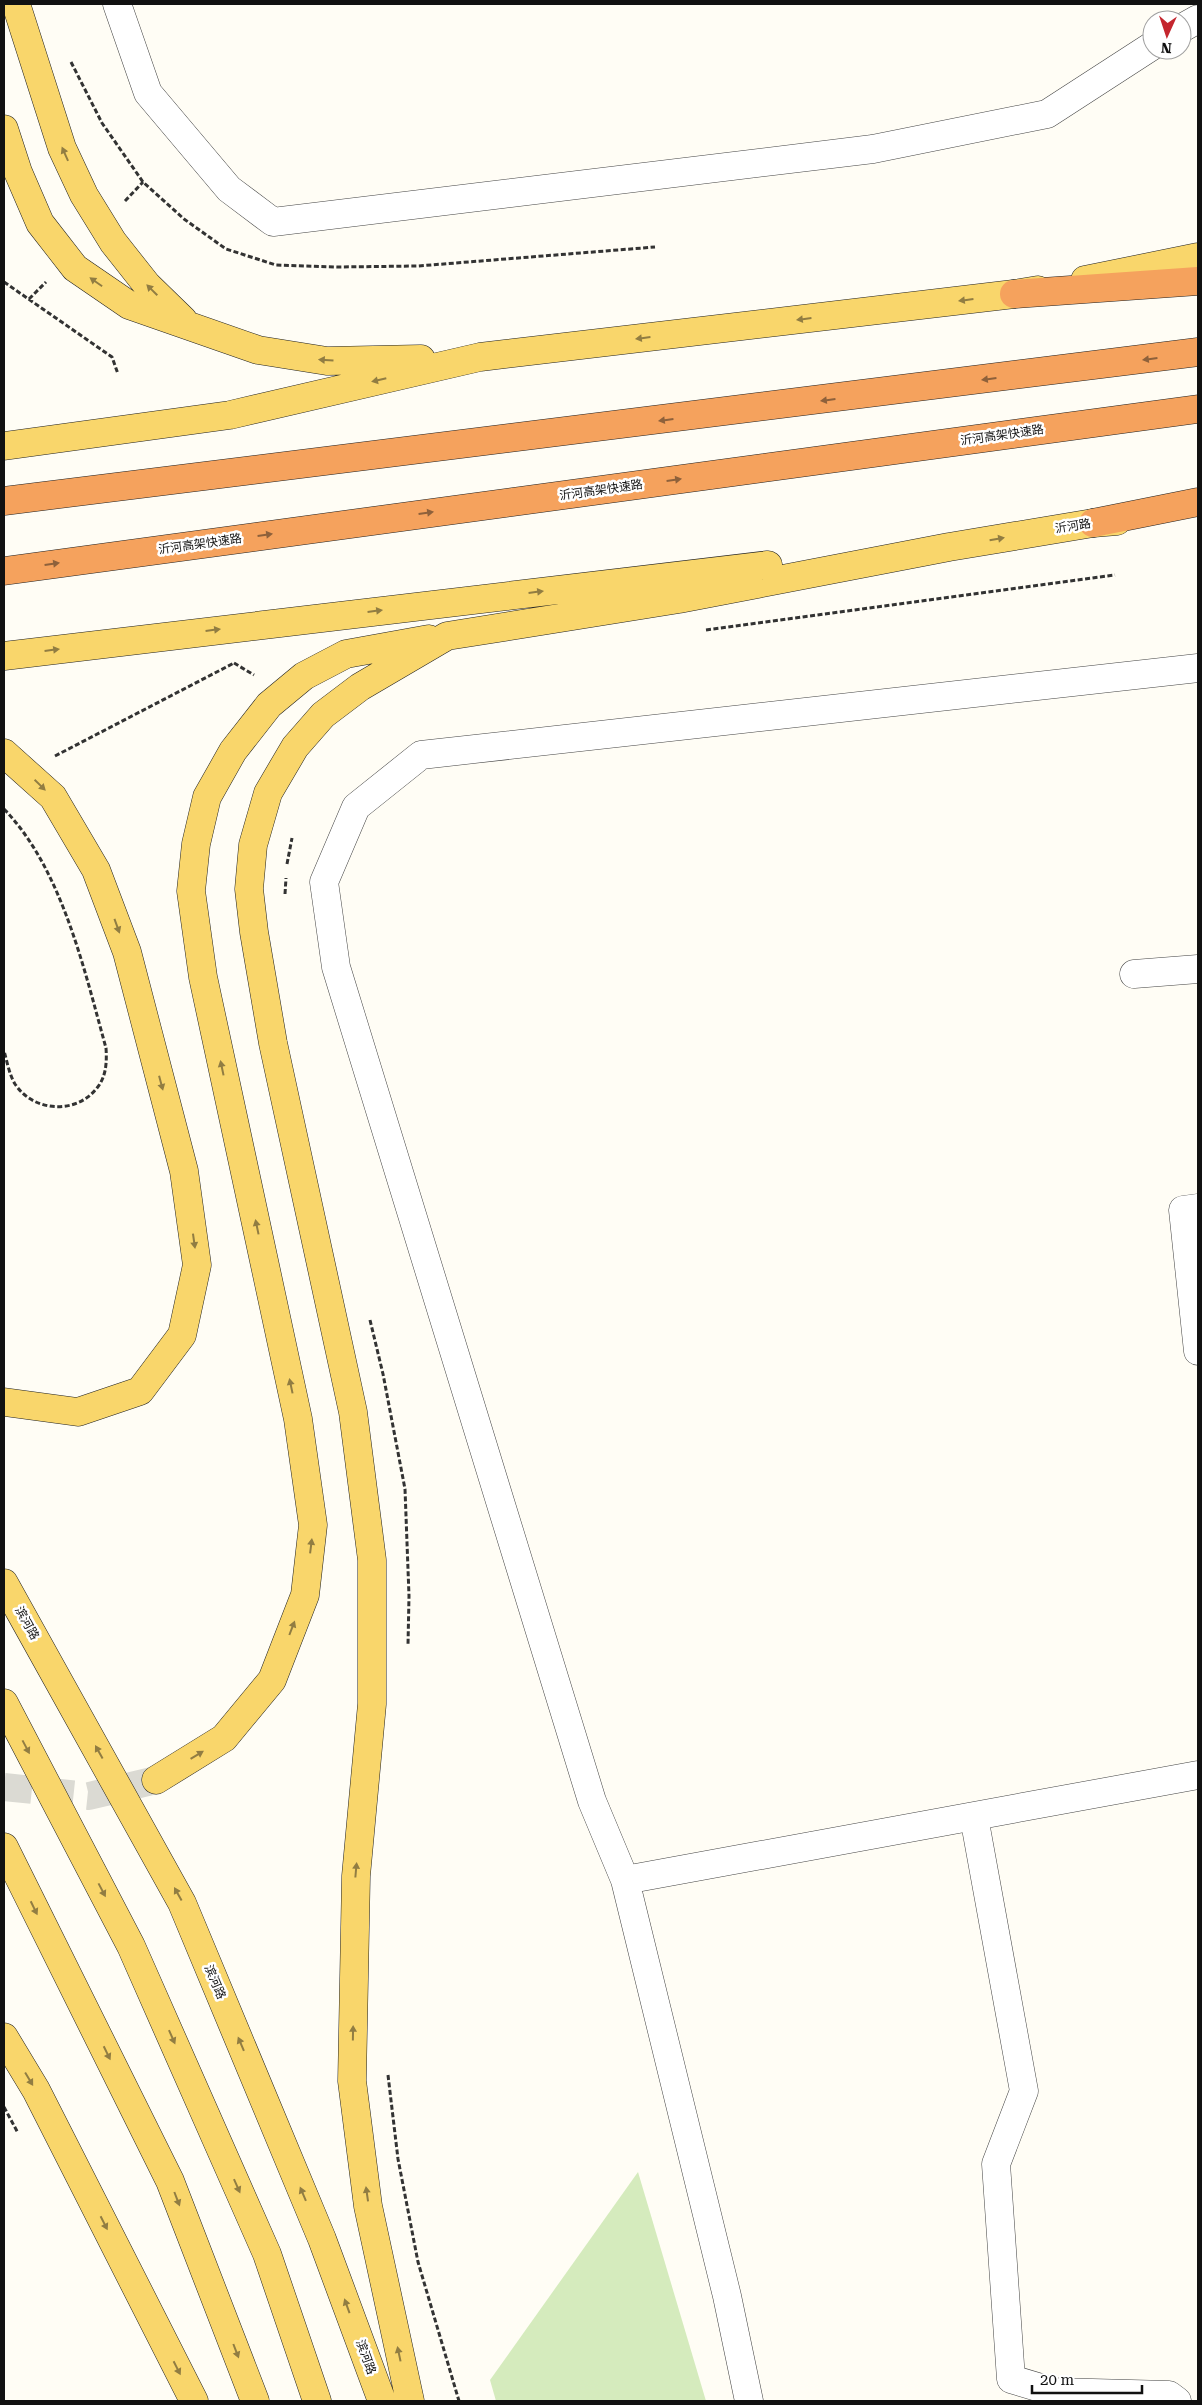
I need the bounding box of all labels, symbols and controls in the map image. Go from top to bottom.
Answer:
north arrow [1142,10,1192,60]
text: N [1160,40,1172,56]
one-way arrow [61,147,69,161]
one-way arrow [89,277,103,287]
one-way arrow [147,284,159,296]
one-way arrow [958,296,974,304]
one-way arrow [796,315,812,323]
one-way arrow [635,334,651,342]
one-way arrow [1142,355,1158,363]
one-way arrow [318,356,334,364]
one-way arrow [980,375,996,383]
one-way arrow [372,376,387,384]
one-way arrow [819,396,835,404]
one-way arrow [658,416,674,424]
street label: 沂河高架快速路 [959,422,1045,448]
one-way arrow [666,476,682,484]
street label: 沂河高架快速路 [558,477,644,503]
one-way arrow [418,509,434,517]
street label: 沂河路 [1054,516,1092,536]
street label: 沂河高架快速路 [157,531,243,557]
one-way arrow [257,531,273,539]
one-way arrow [989,534,1005,542]
one-way arrow [44,560,60,568]
one-way arrow [528,588,544,596]
one-way arrow [367,607,383,615]
one-way arrow [206,626,222,634]
one-way arrow [44,646,60,654]
one-way arrow [34,779,46,791]
one-way arrow [113,919,121,934]
one-way arrow [218,1060,226,1076]
one-way arrow [157,1075,165,1090]
one-way arrow [252,1218,260,1234]
one-way arrow [190,1234,198,1250]
one-way arrow [287,1378,295,1393]
one-way arrow [307,1538,315,1554]
street label: 滨河路 [12,1604,42,1642]
one-way arrow [288,1620,296,1635]
one-way arrow [22,1740,31,1753]
one-way arrow [94,1746,103,1759]
one-way arrow [191,1750,204,1759]
one-way arrow [353,1862,361,1878]
one-way arrow [98,1883,106,1898]
one-way arrow [173,1888,182,1901]
one-way arrow [30,1900,39,1915]
street label: 滨河路 [202,1963,228,2001]
one-way arrow [349,2025,357,2041]
one-way arrow [168,2030,176,2044]
one-way arrow [237,2036,245,2051]
one-way arrow [103,2046,111,2060]
one-way arrow [25,2072,34,2085]
one-way arrow [234,2179,242,2193]
one-way arrow [363,2186,371,2202]
one-way arrow [299,2187,307,2201]
one-way arrow [174,2192,182,2207]
one-way arrow [100,2216,108,2230]
one-way arrow [343,2298,351,2313]
street label: 滨河路 [353,2338,379,2376]
one-way arrow [232,2344,240,2359]
one-way arrow [395,2345,403,2361]
one-way arrow [173,2361,181,2375]
scale bar [1032,2362,1142,2394]
text: 20 m [1040,2371,1075,2389]

